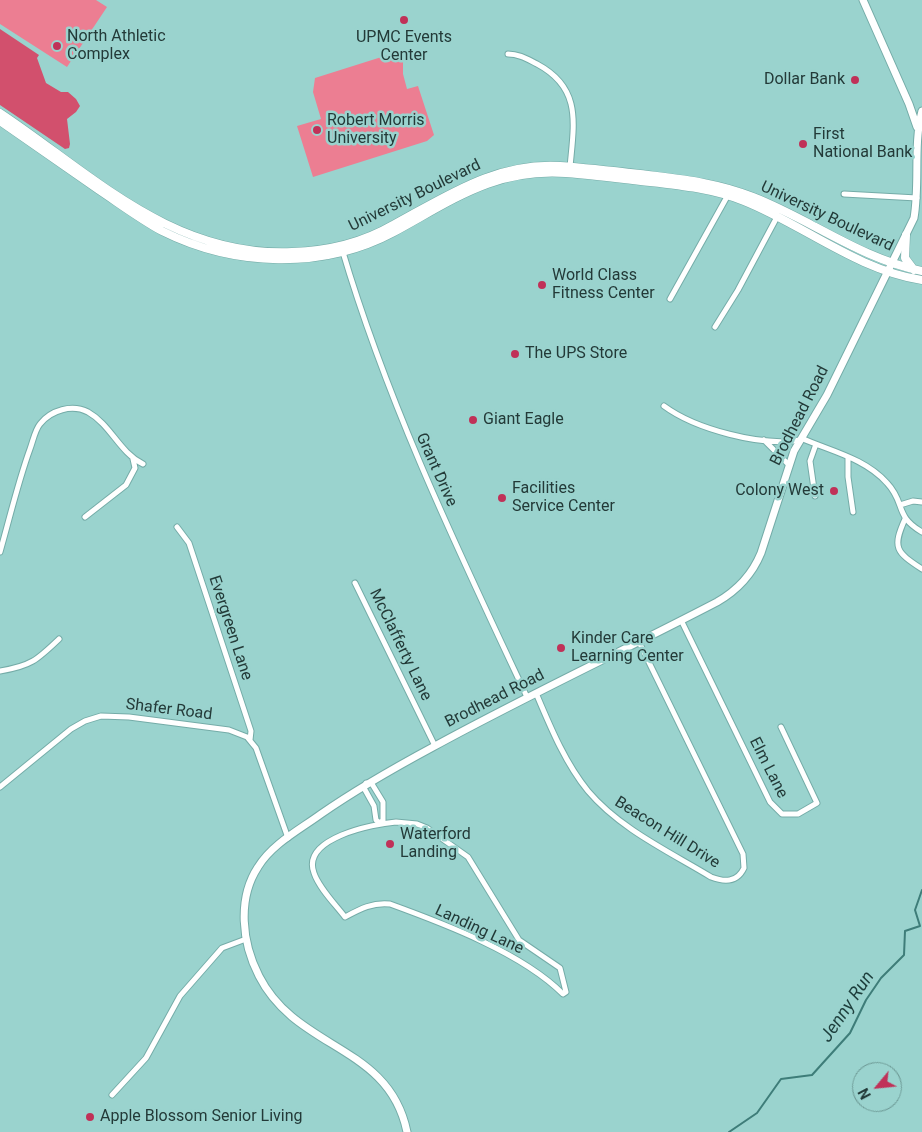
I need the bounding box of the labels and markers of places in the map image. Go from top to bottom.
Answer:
marker: UPMC Events Center [398,14,410,26]
place label: North Athletic Complex [67,27,166,65]
place label: UPMC Events Center [356,28,452,66]
marker: North Athletic Complex [51,40,63,52]
place label: Dollar Bank [764,70,845,90]
marker: Dollar Bank [849,74,861,86]
place label: Robert Morris University [327,111,425,149]
marker: Robert Morris University [311,124,323,136]
place label: First National Bank [813,125,912,163]
marker: First National Bank [797,138,809,150]
place label: World Class Fitness Center [552,266,655,304]
marker: World Class Fitness Center [536,279,548,291]
place label: The UPS Store [525,344,627,364]
marker: The UPS Store [509,348,521,360]
place label: Giant Eagle [483,410,564,430]
marker: Giant Eagle [467,414,479,426]
place label: Facilities Service Center [512,479,615,517]
place label: Colony West [735,481,824,501]
marker: Colony West [828,485,840,497]
marker: Facilities Service Center [496,492,508,504]
place label: Kinder Care Learning Center [571,629,684,667]
marker: Kinder Care Learning Center [555,642,567,654]
place label: Waterford Landing [400,825,471,863]
marker: Waterford Landing [384,838,396,850]
place label: Apple Blossom Senior Living [100,1107,303,1127]
marker: Apple Blossom Senior Living [84,1111,96,1123]

